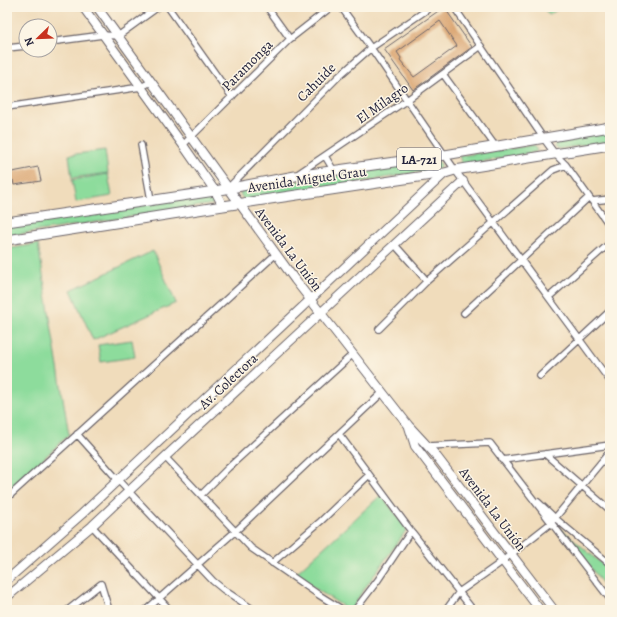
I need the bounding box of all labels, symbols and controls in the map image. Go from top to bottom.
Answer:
north arrow [18,18,58,58]
text: N [21,35,38,48]
street label: Paramonga [218,35,278,95]
street label: Cahuide [293,59,340,106]
street label: El Milagro [353,79,412,128]
road number: LA-721 [397,148,441,170]
street label: Avenida Miguel Grau [245,162,368,197]
street label: Avenida La Unión [250,203,327,295]
street label: Av. Colectora [194,349,262,414]
street label: Avenida La Unión [454,463,531,555]

